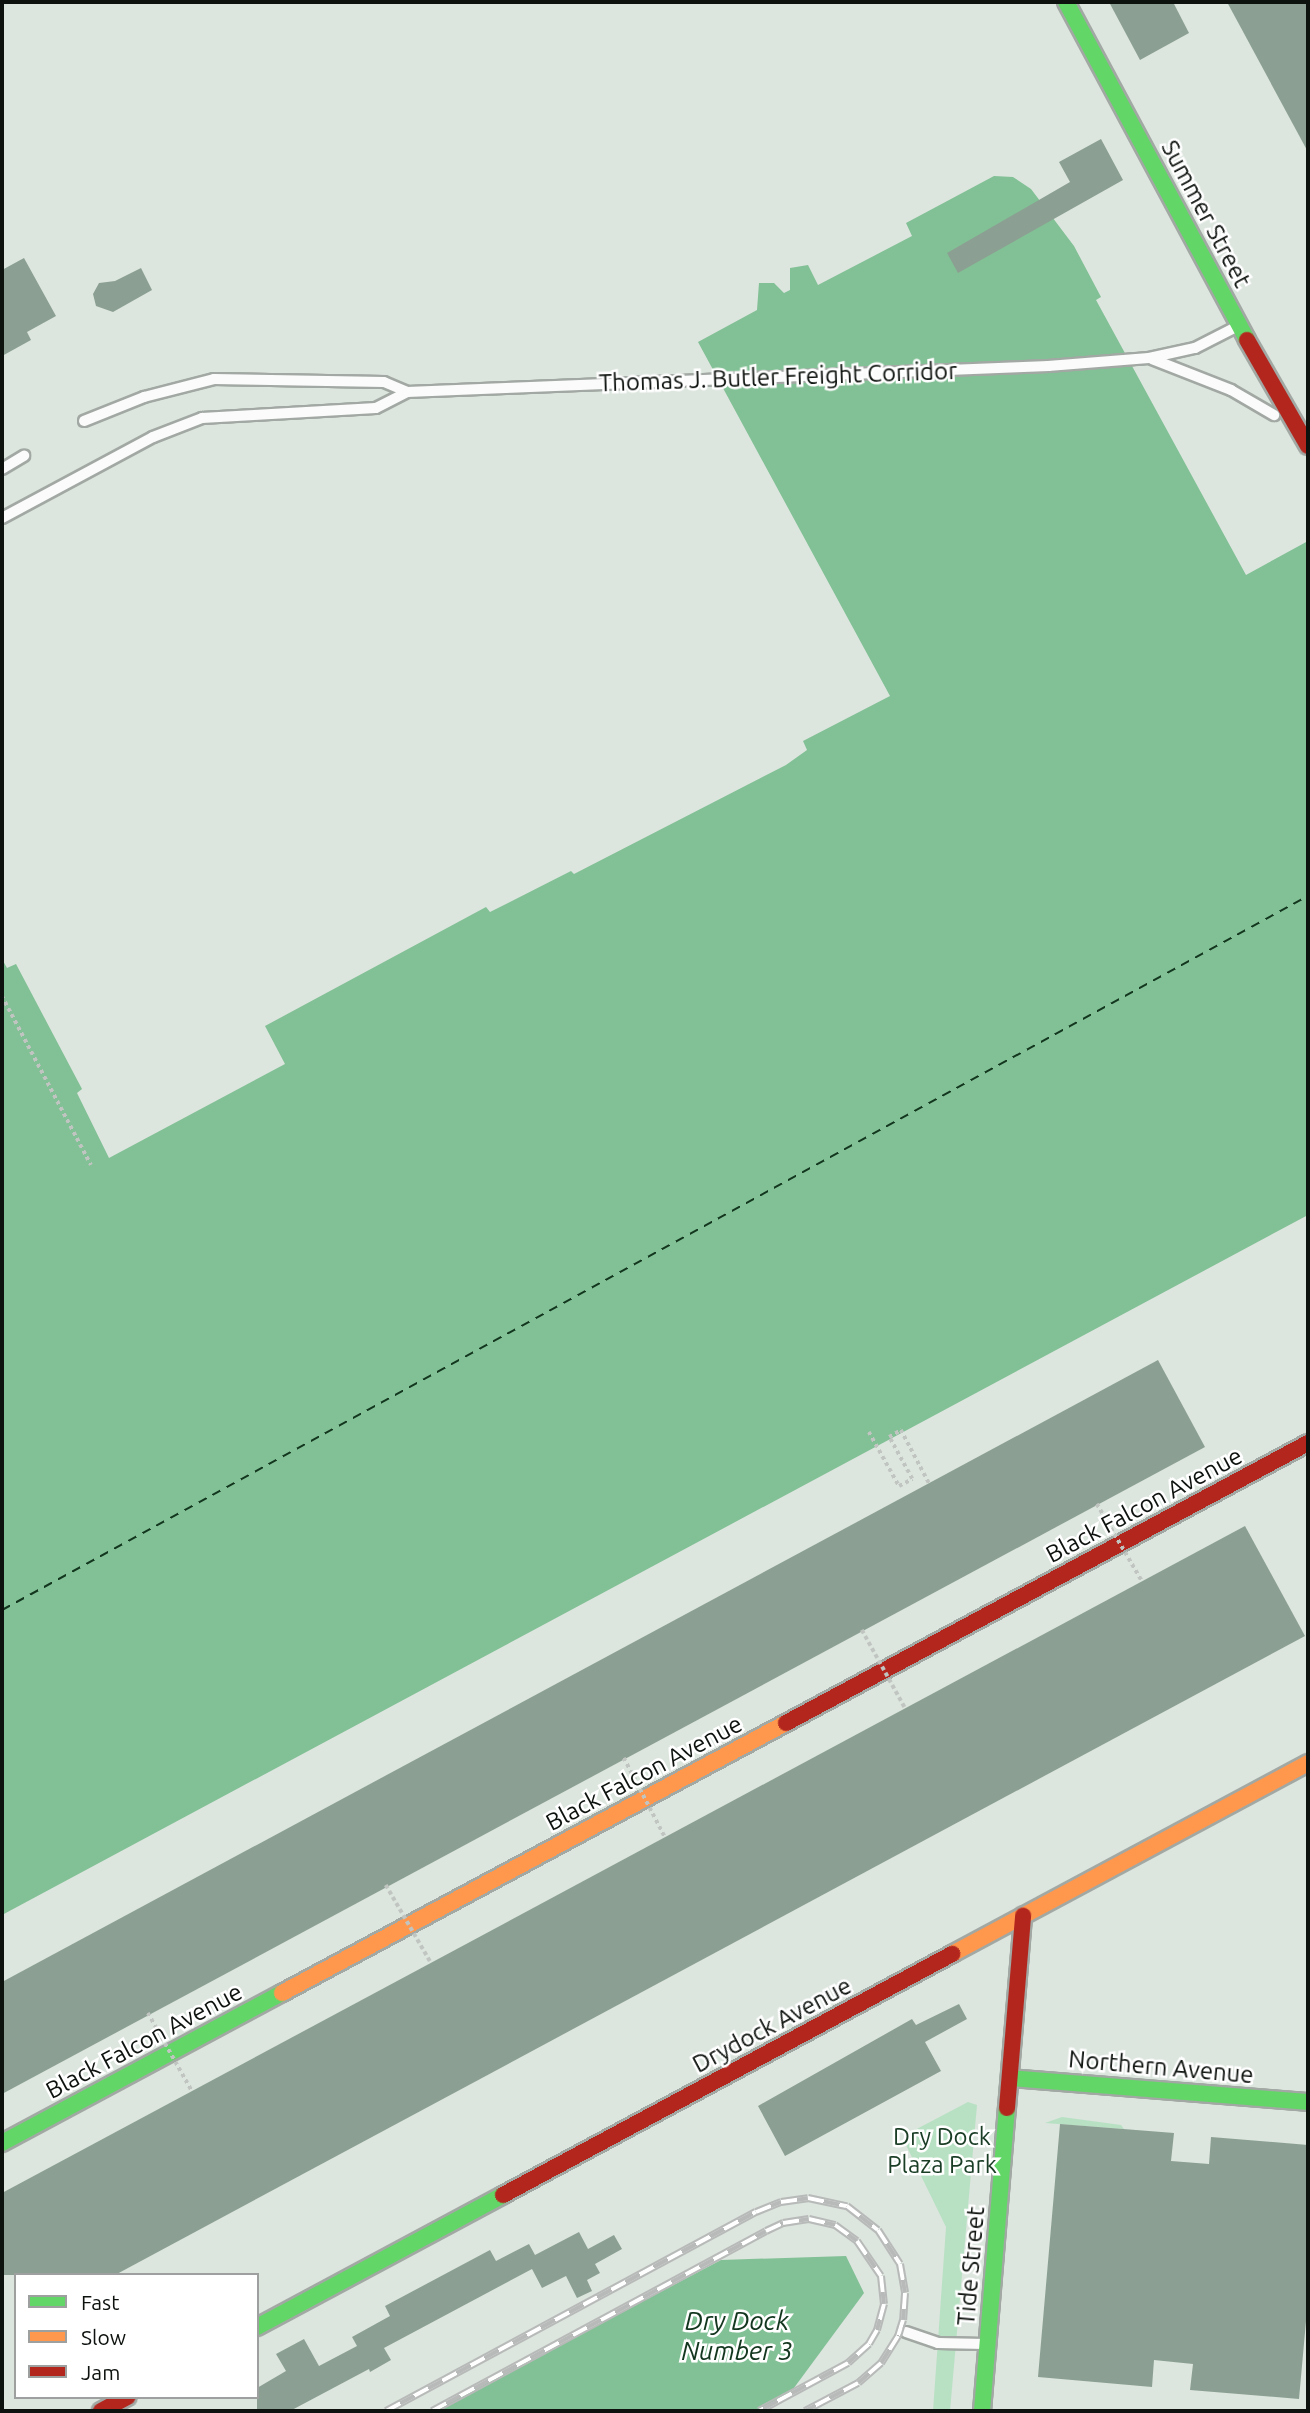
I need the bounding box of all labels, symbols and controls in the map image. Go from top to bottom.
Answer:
street label: Summer Street [1155,135,1257,293]
street label: Thomas J. Butler Freight Corridor [598,356,958,398]
street label: Black Falcon Avenue [1041,1441,1247,1569]
street label: Black Falcon Avenue [541,1709,747,1837]
street label: Drydock Avenue [688,1971,856,2079]
street label: Black Falcon Avenue [41,1977,247,2105]
street label: Northern Avenue [1067,2045,1255,2089]
park label: Dry Dock Plaza Park [887,2123,997,2179]
street label: Tide Street [951,2205,991,2327]
legend [14,2273,259,2399]
text: Fast [81,2290,119,2314]
water label: Dry Dock Number 3 [681,2305,793,2366]
text: Slow [81,2325,126,2349]
text: Jam [81,2360,120,2384]

